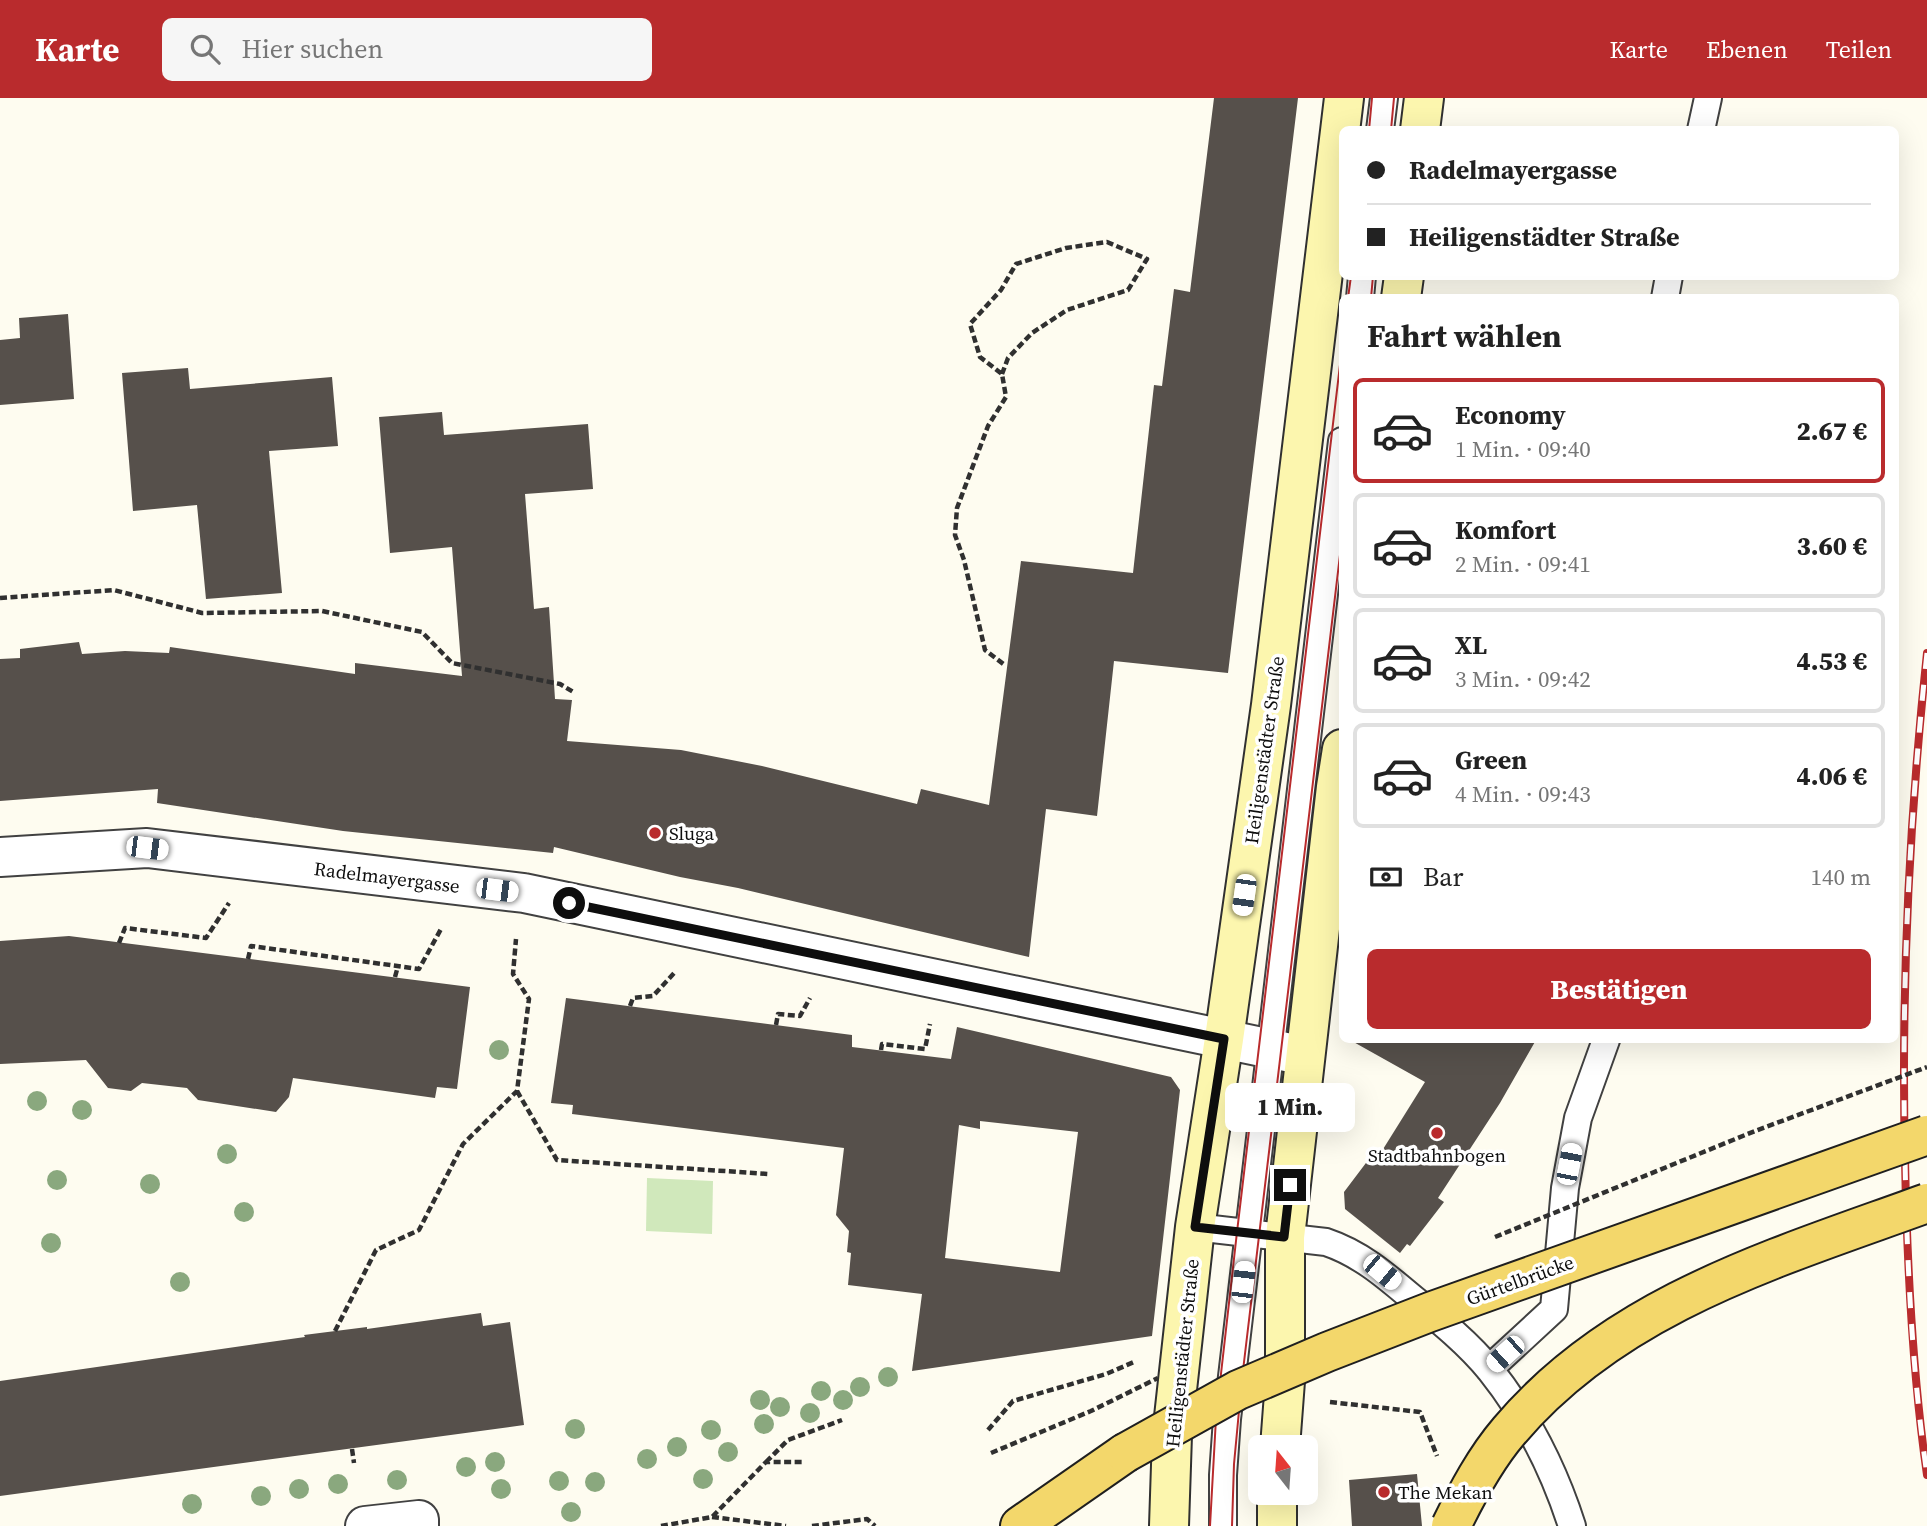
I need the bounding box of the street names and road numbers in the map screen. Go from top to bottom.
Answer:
street label: Heiligenstädter Straße [1238,654,1290,846]
street label: Radelmayergasse [313,855,461,899]
street label: Gürtelbrücke [1463,1249,1577,1311]
street label: Heiligenstädter Straße [1159,1257,1205,1449]

